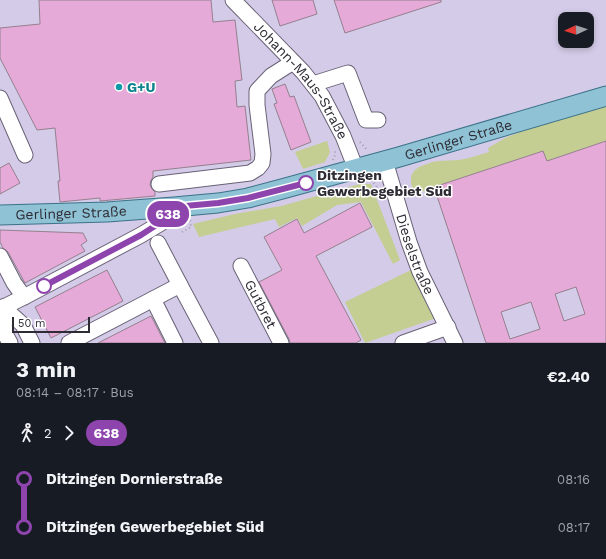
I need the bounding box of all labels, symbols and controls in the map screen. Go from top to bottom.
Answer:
north arrow [558,12,594,48]
map controls [558,12,594,48]
street label: Johann-Maus-Straße [251,18,351,142]
place label: G+U [127,79,156,95]
marker: G+U [114,82,124,92]
street label: Gerlinger Straße [403,116,514,163]
place label: Ditzingen Gewerbegebiet Süd [317,167,452,199]
marker: Ditzingen Gewerbegebiet Süd [298,175,314,191]
line badge: 638 [145,201,191,227]
street label: Gerlinger Straße [15,203,127,223]
text: 638 [155,206,181,222]
street label: Dieselstraße [393,212,438,297]
street label: Gutbret [242,277,280,331]
unlabelled marker [36,278,52,294]
scale bar [12,315,90,334]
text: 50 m [18,317,45,330]
text: 3 min [16,357,76,382]
text: €2.40 [547,368,590,386]
text: 08:14 – 08:17 · Bus [16,385,134,400]
icon: walk [16,422,38,444]
icon: forward [58,422,80,444]
text: 638 [94,425,119,441]
text: 2 [44,426,52,441]
text: Ditzingen Dornierstraße [46,470,223,488]
text: 08:16 [557,472,590,487]
text: Ditzingen Gewerbegebiet Süd [46,518,264,536]
text: 08:17 [558,520,590,535]

